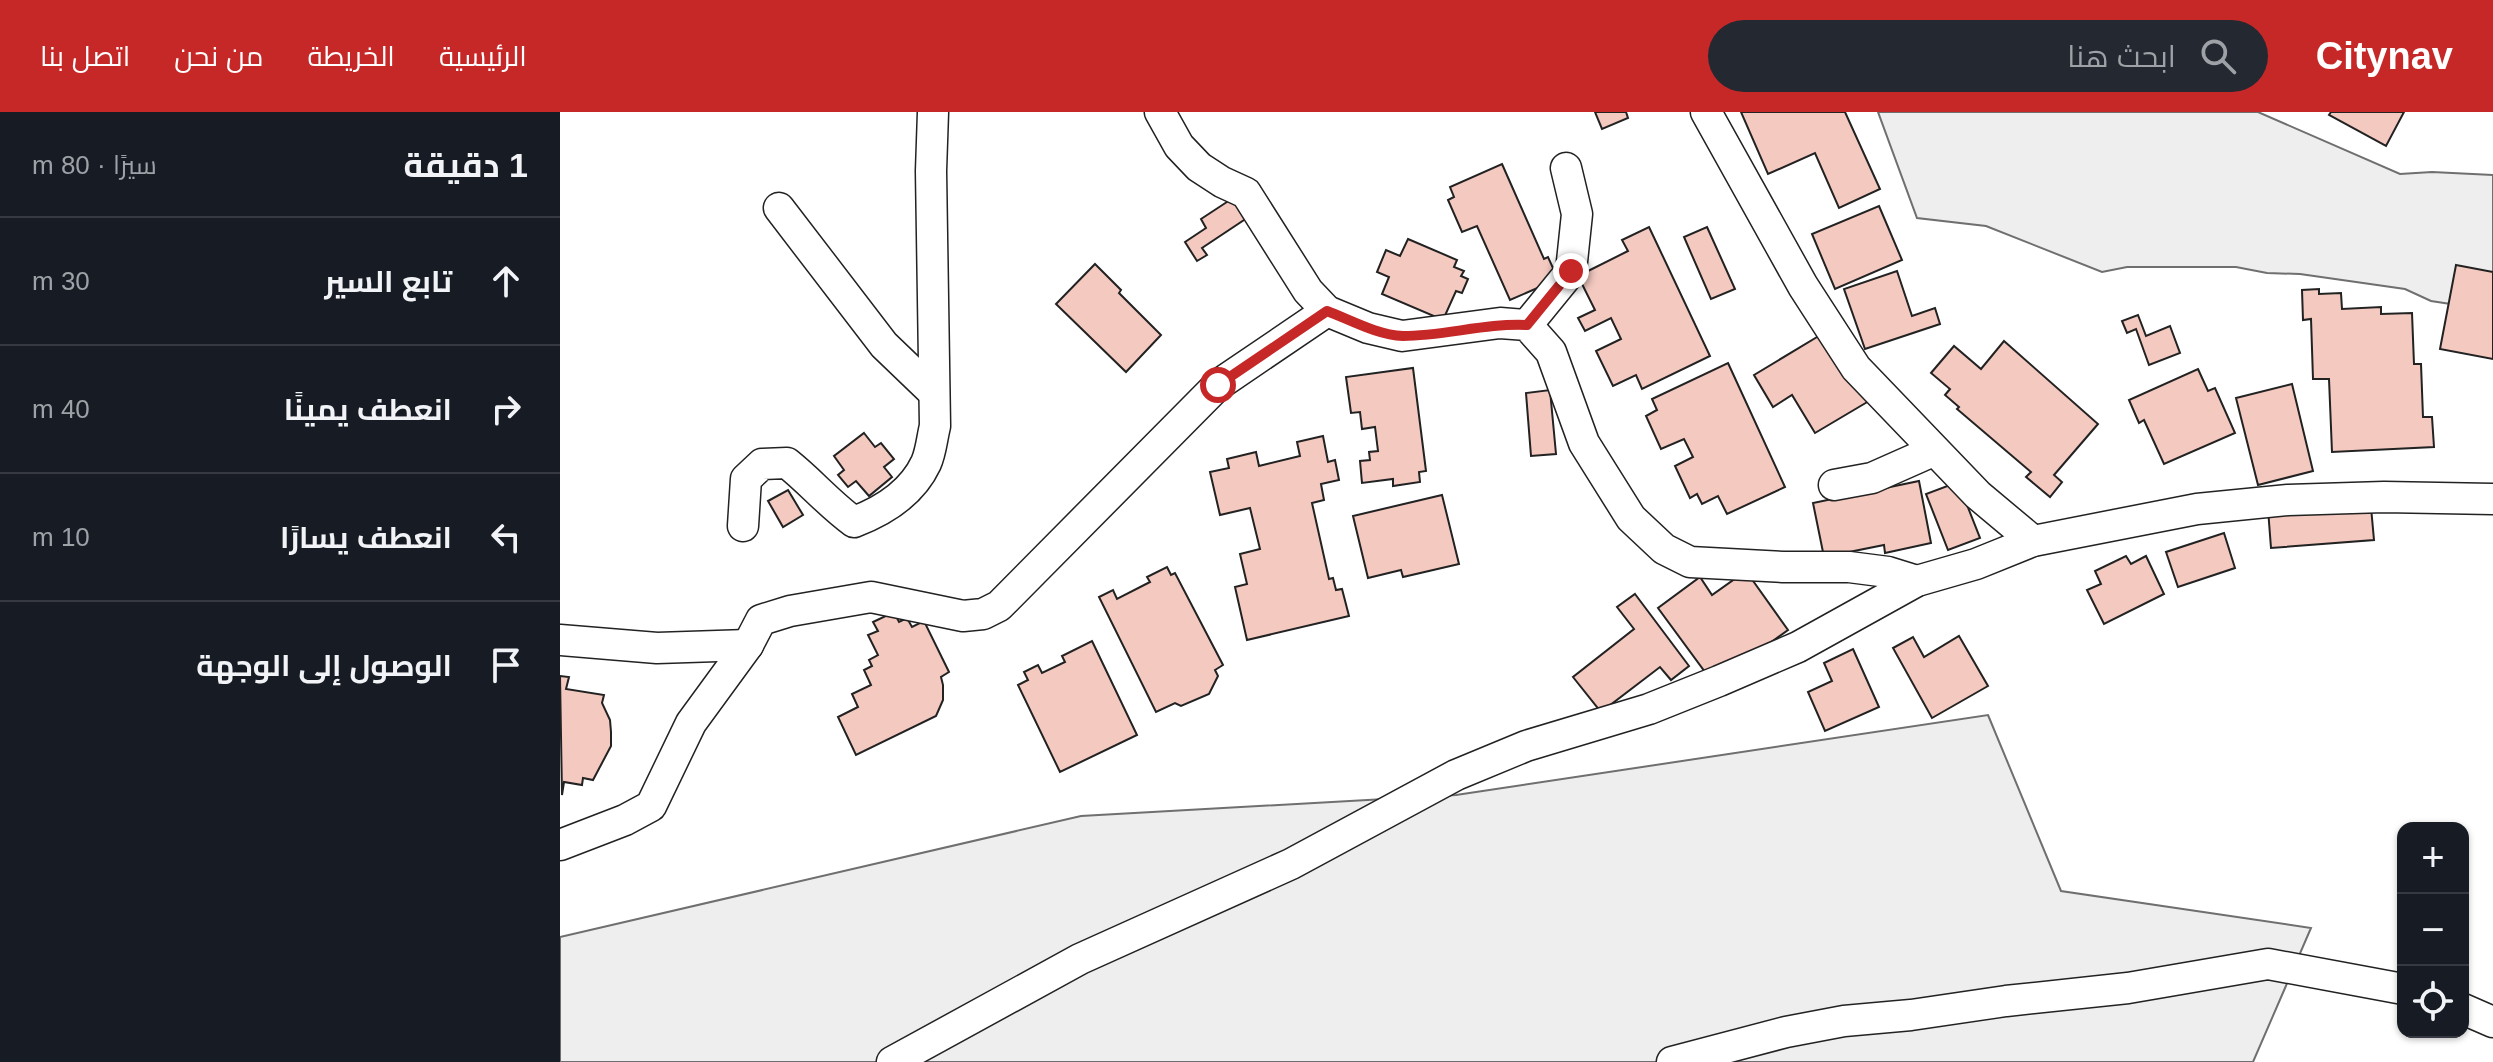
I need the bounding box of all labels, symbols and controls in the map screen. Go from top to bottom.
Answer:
search box [1708,20,2268,92]
icon: search [2196,34,2240,78]
text: Citynav [2316,35,2453,77]
text: ابحث هنا [2067,40,2176,73]
text: اتصل بنا [40,41,130,72]
text: من نحن [174,41,263,72]
text: الخريطة [307,41,395,72]
text: الرئيسية [439,41,527,72]
text: 1 دقيقة [404,146,528,184]
text: سيرًا · 80 m [32,150,157,180]
route end [1553,253,1589,289]
icon: ahead [484,259,528,303]
text: تابع السير [324,265,452,298]
text: 30 m [32,266,90,296]
route start [1200,367,1236,403]
icon: right [484,387,528,431]
text: انعطف يمينًا [284,393,452,426]
text: 40 m [32,394,90,424]
icon: left [484,515,528,559]
text: انعطف يسارًا [280,521,452,554]
text: 10 m [32,522,90,552]
icon: arrive [484,643,528,687]
text: الوصول إلى الوجهة [196,649,452,682]
map controls [2397,822,2469,1038]
button: + [2397,822,2469,894]
button: − [2397,894,2469,966]
button: locate [2397,966,2469,1038]

